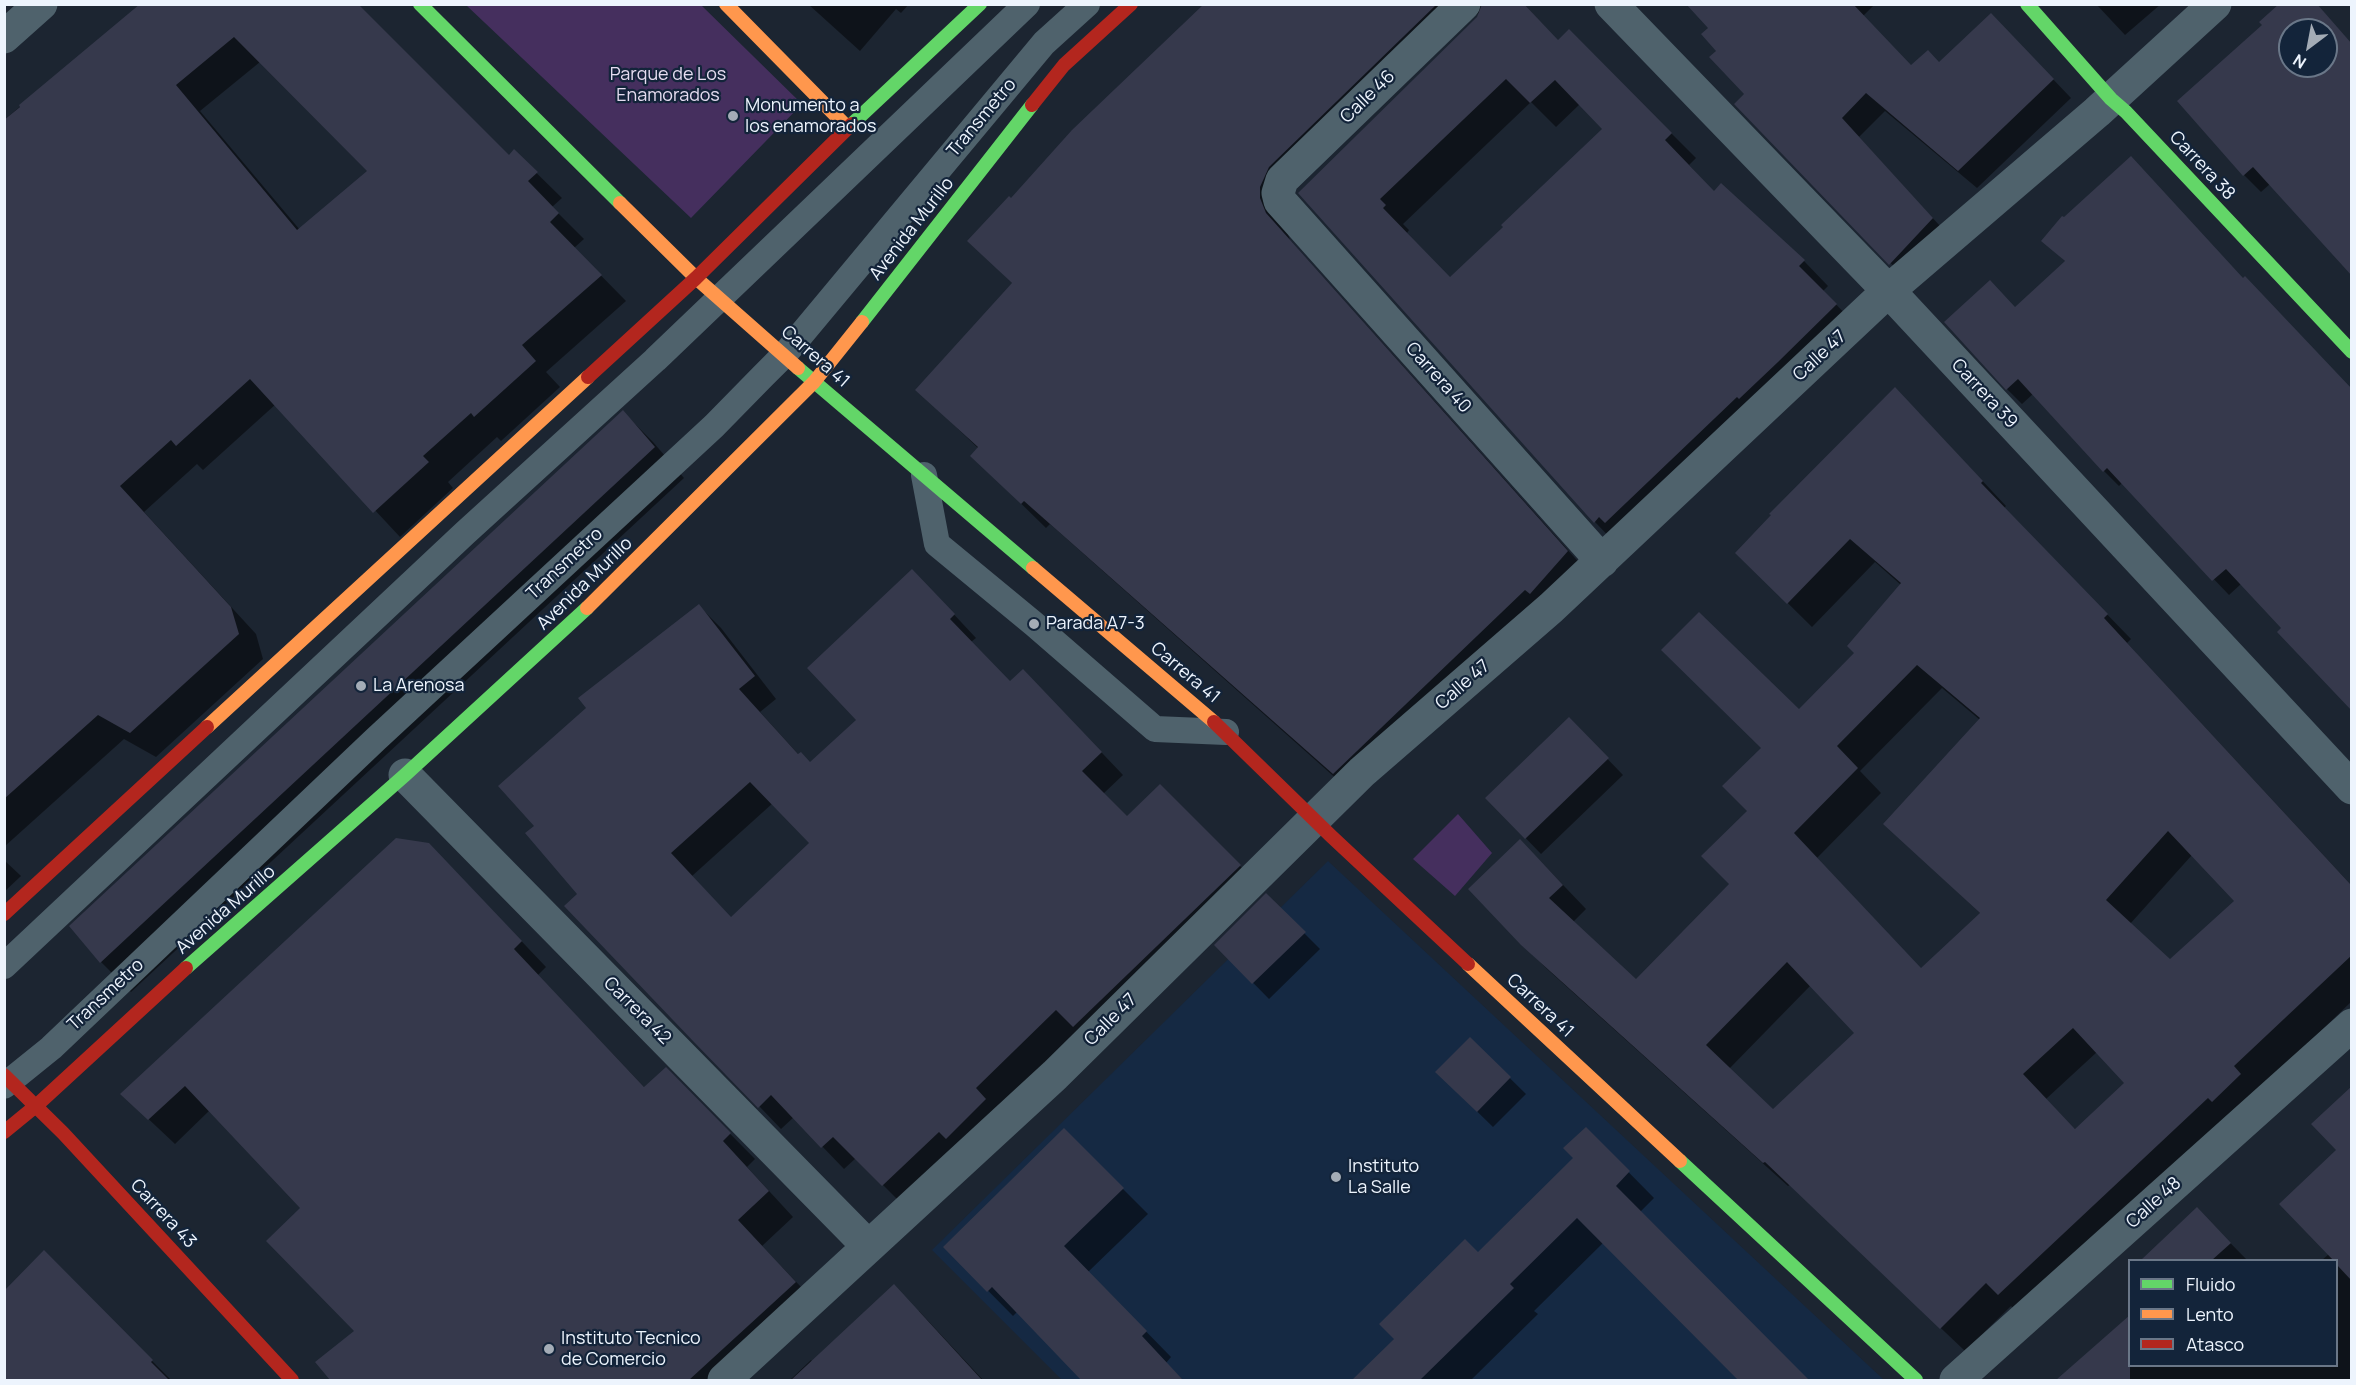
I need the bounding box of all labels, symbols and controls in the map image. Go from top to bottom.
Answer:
north arrow [2278,18,2338,78]
text: N [2289,49,2310,74]
park label: Parque de Los Enamorados [610,64,726,106]
street label: Calle 46 [1336,66,1400,128]
street label: Transmetro [943,74,1021,162]
place label: Monumento a los enamorados [745,95,876,138]
marker: Monumento a los enamorados [726,109,740,123]
street label: Carrera 38 [2165,127,2239,205]
street label: Avenida Murillo [865,173,959,285]
street label: Carrera 41 [776,321,854,393]
street label: Calle 47 [1789,326,1851,386]
street label: Carrera 40 [1401,338,1475,418]
street label: Carrera 39 [1946,355,2022,433]
street label: Transmetro [523,523,607,605]
street label: Avenida Murillo [533,533,637,635]
place label: Parada A7-3 [1046,613,1145,635]
marker: Parada A7-3 [1027,617,1041,631]
street label: Carrera 41 [1146,638,1224,708]
street label: Calle 47 [1431,656,1495,714]
place label: La Arenosa [373,675,464,697]
marker: La Arenosa [354,679,368,693]
street label: Avenida Murillo [172,861,280,959]
street label: Transmetro [64,954,148,1036]
street label: Carrera 41 [1502,970,1578,1042]
street label: Carrera 42 [599,973,675,1049]
street label: Calle 47 [1080,989,1142,1051]
place label: Instituto La Salle [1348,1156,1419,1198]
marker: Instituto La Salle [1329,1170,1343,1184]
street label: Calle 48 [2122,1173,2186,1233]
street label: Carrera 43 [126,1175,200,1253]
legend [2128,1259,2338,1367]
text: Fluido [2186,1272,2235,1296]
text: Lento [2186,1302,2234,1326]
place label: Instituto Tecnico de Comercio [561,1328,701,1370]
text: Atasco [2186,1332,2244,1356]
marker: Instituto Tecnico de Comercio [542,1342,556,1356]

